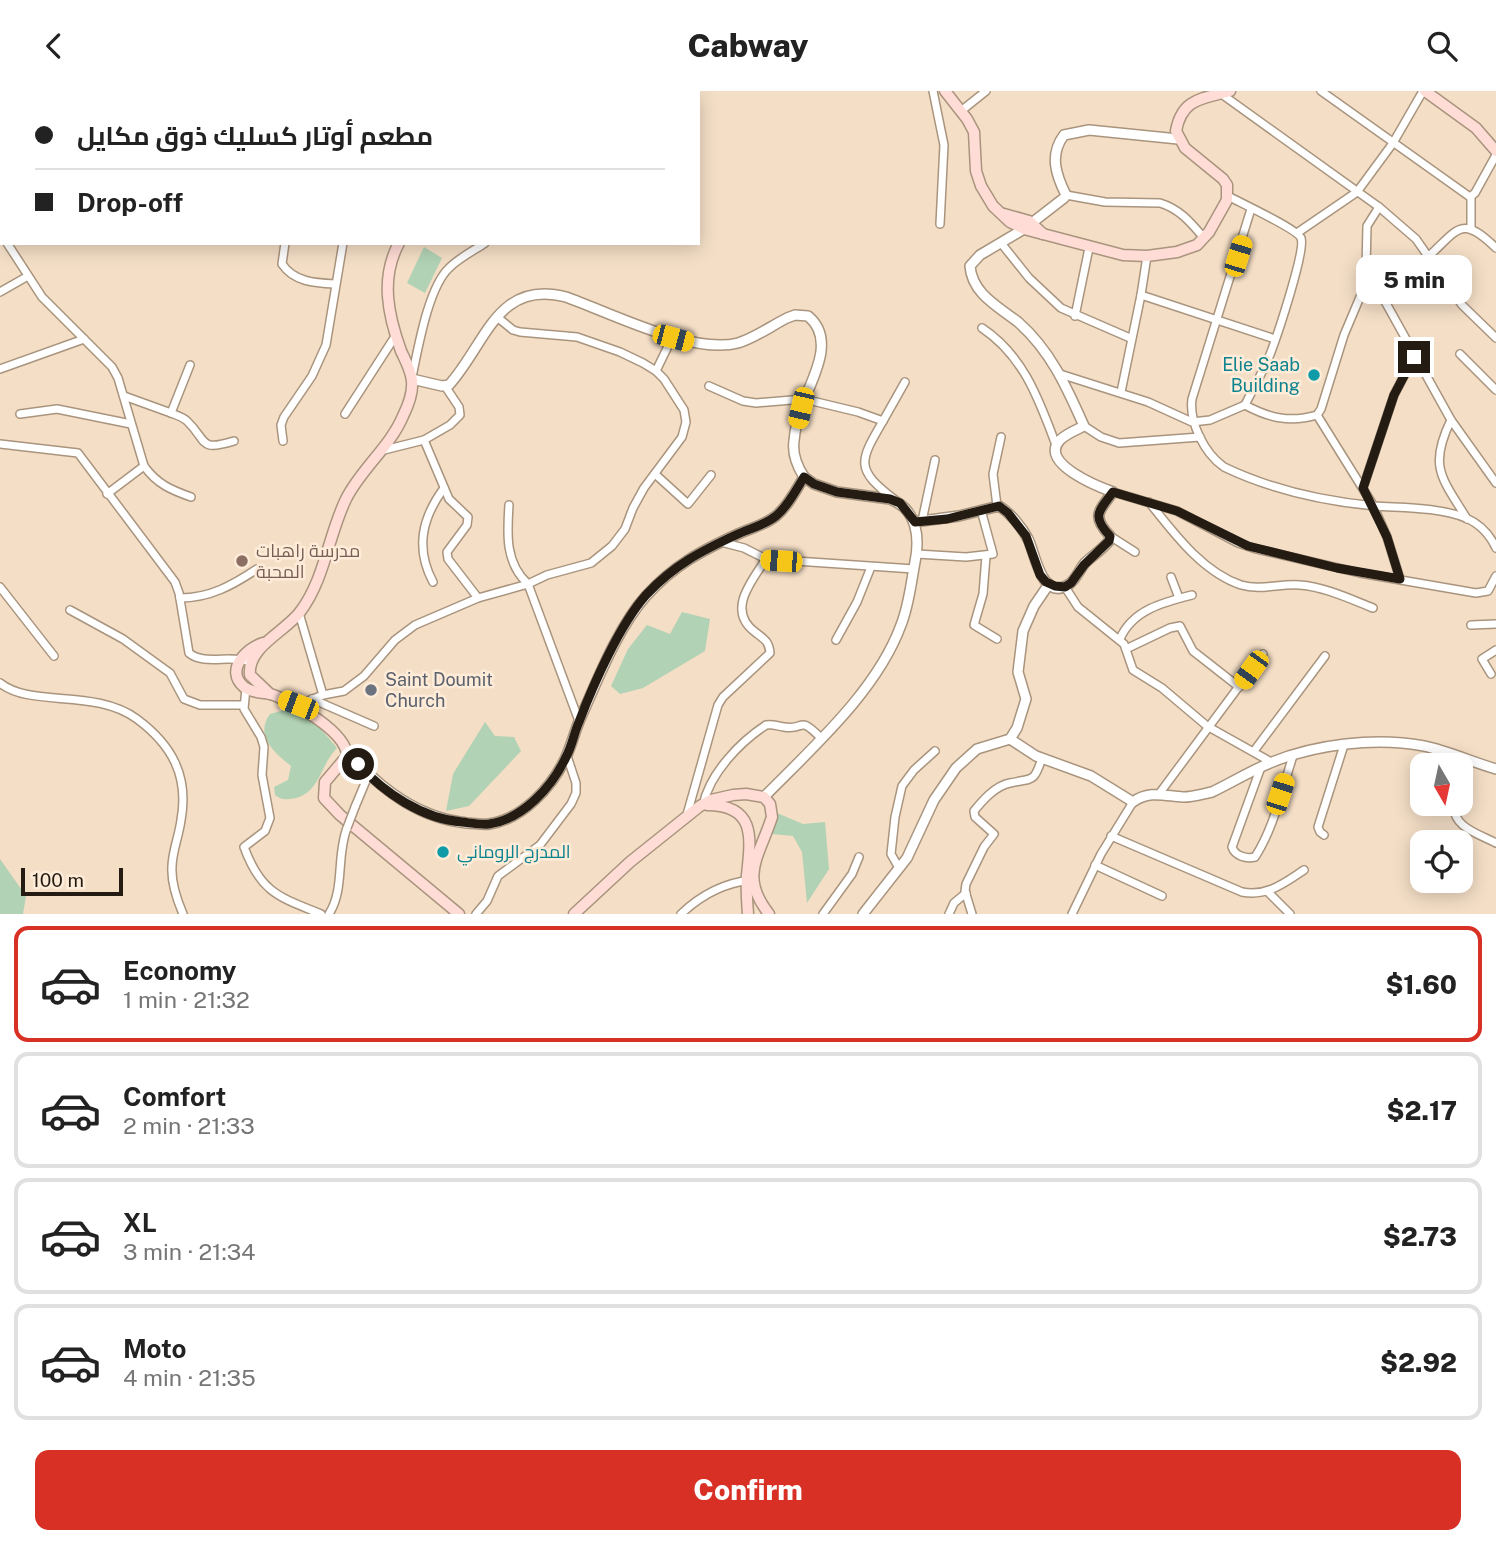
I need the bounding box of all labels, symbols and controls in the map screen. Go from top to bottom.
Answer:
icon: back [35,27,73,65]
text: Cabway [687,27,809,64]
icon: search [1423,27,1461,65]
text: مطعم أوتار كسليك ذوق مكايل [77,120,433,151]
text: Drop-off [77,187,183,218]
car [1222,233,1255,279]
callout: 5 min [1356,255,1472,305]
text: 5 min [1383,266,1445,293]
car [650,322,697,354]
route end [1398,341,1430,373]
place label: Elie Saab Building [1222,354,1300,396]
marker: Elie Saab Building [1306,367,1322,383]
car [787,385,816,431]
place label: مدرسة راهبات المحبة [256,540,360,582]
car [760,549,803,573]
marker: مدرسة راهبات المحبة [234,553,250,569]
car [1231,647,1272,693]
place label: Saint Doumit Church [385,669,493,711]
marker: Saint Doumit Church [363,682,379,698]
car [275,688,322,722]
route start [342,748,374,780]
north arrow [1410,753,1474,815]
map controls [1410,753,1473,893]
car [1264,771,1297,817]
button: locate [1410,830,1473,893]
place label: المدرج الروماني [457,841,571,866]
marker: المدرج الروماني [435,844,451,860]
scale bar [21,865,122,897]
text: 100 m [32,869,84,891]
icon: car [39,953,102,1016]
text: Economy [123,955,236,986]
text: $1.60 [1385,969,1457,1000]
text: 1 min · 21:32 [123,986,250,1013]
icon: car [39,1079,102,1142]
text: Comfort [123,1081,226,1112]
text: $2.17 [1387,1095,1457,1126]
text: 2 min · 21:33 [123,1112,255,1139]
icon: car [39,1205,102,1268]
text: XL [123,1207,157,1238]
text: $2.73 [1383,1221,1457,1252]
text: 3 min · 21:34 [123,1238,256,1265]
icon: car [39,1331,102,1394]
text: Moto [123,1333,186,1364]
text: $2.92 [1380,1347,1457,1378]
text: 4 min · 21:35 [123,1364,256,1391]
button: Confirm [35,1450,1461,1530]

